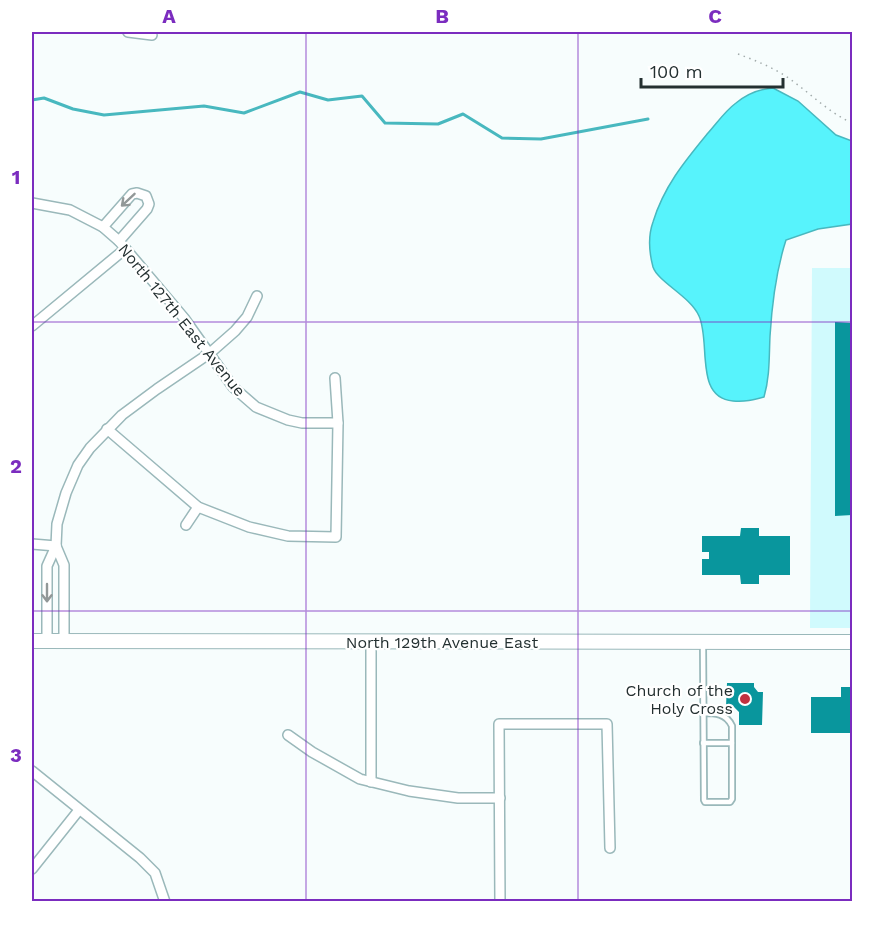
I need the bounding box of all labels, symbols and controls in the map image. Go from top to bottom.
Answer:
text: A [162,4,176,28]
text: B [435,4,449,28]
text: C [708,4,722,28]
scale bar [641,51,784,89]
text: 100 m [650,61,703,82]
text: 1 [12,165,20,189]
one-way arrow [120,193,135,207]
street label: North 127th East Avenue [114,240,250,400]
text: 2 [10,454,22,478]
one-way arrow [41,582,53,602]
street label: North 129th Avenue East [346,633,538,652]
place label: Church of the Holy Cross [626,681,733,718]
marker: Church of the Holy Cross [738,692,752,706]
text: 3 [10,743,22,767]

